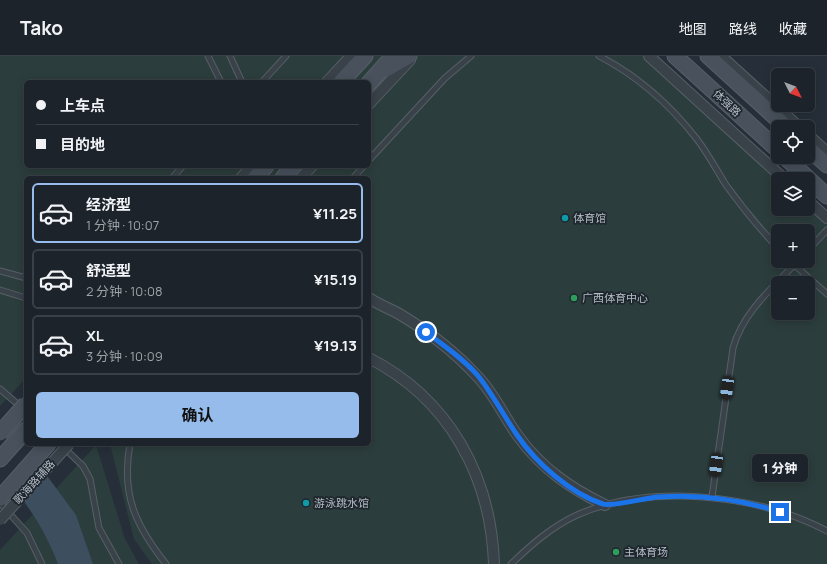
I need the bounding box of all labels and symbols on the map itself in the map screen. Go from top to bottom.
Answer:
north arrow [771,68,815,112]
street label: 体强路 [710,86,745,119]
place label: 体育馆 [573,210,606,225]
marker: 体育馆 [560,213,570,223]
place label: 广西体育中心 [582,290,648,305]
marker: 广西体育中心 [569,293,579,303]
route start [417,323,435,341]
car [719,375,735,401]
car [708,452,724,478]
callout: 1 分钟 [752,454,808,482]
street label: 歌海路辅路 [10,456,58,507]
place label: 游泳跳水馆 [314,495,369,510]
marker: 游泳跳水馆 [301,498,311,508]
route end [771,503,789,521]
place label: 主体育场 [624,544,668,559]
marker: 主体育场 [611,547,621,557]

